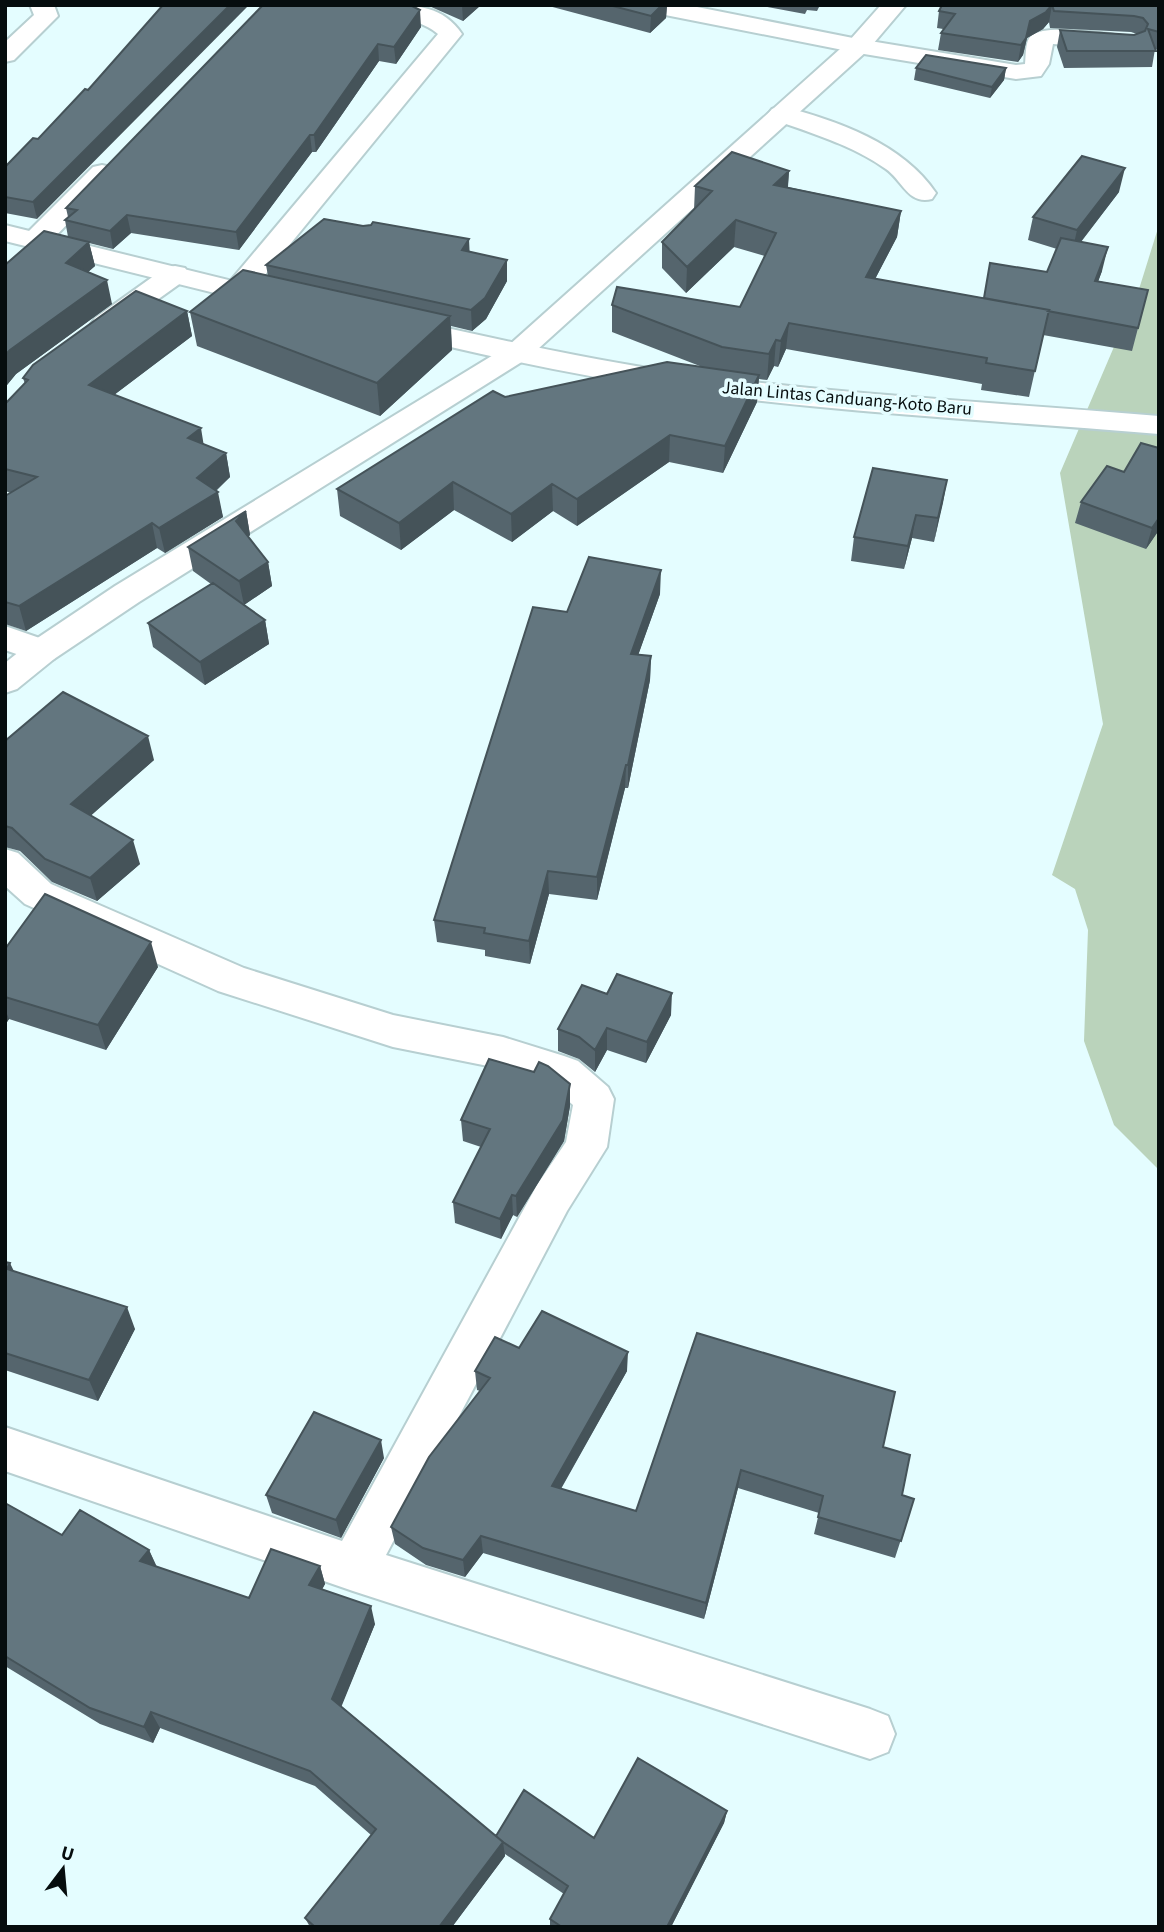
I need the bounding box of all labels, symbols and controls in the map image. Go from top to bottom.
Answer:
street label: Jalan Lintas Canduang-Koto Baru [721,375,973,422]
north arrow [28,1834,98,1904]
text: U [57,1839,77,1869]

